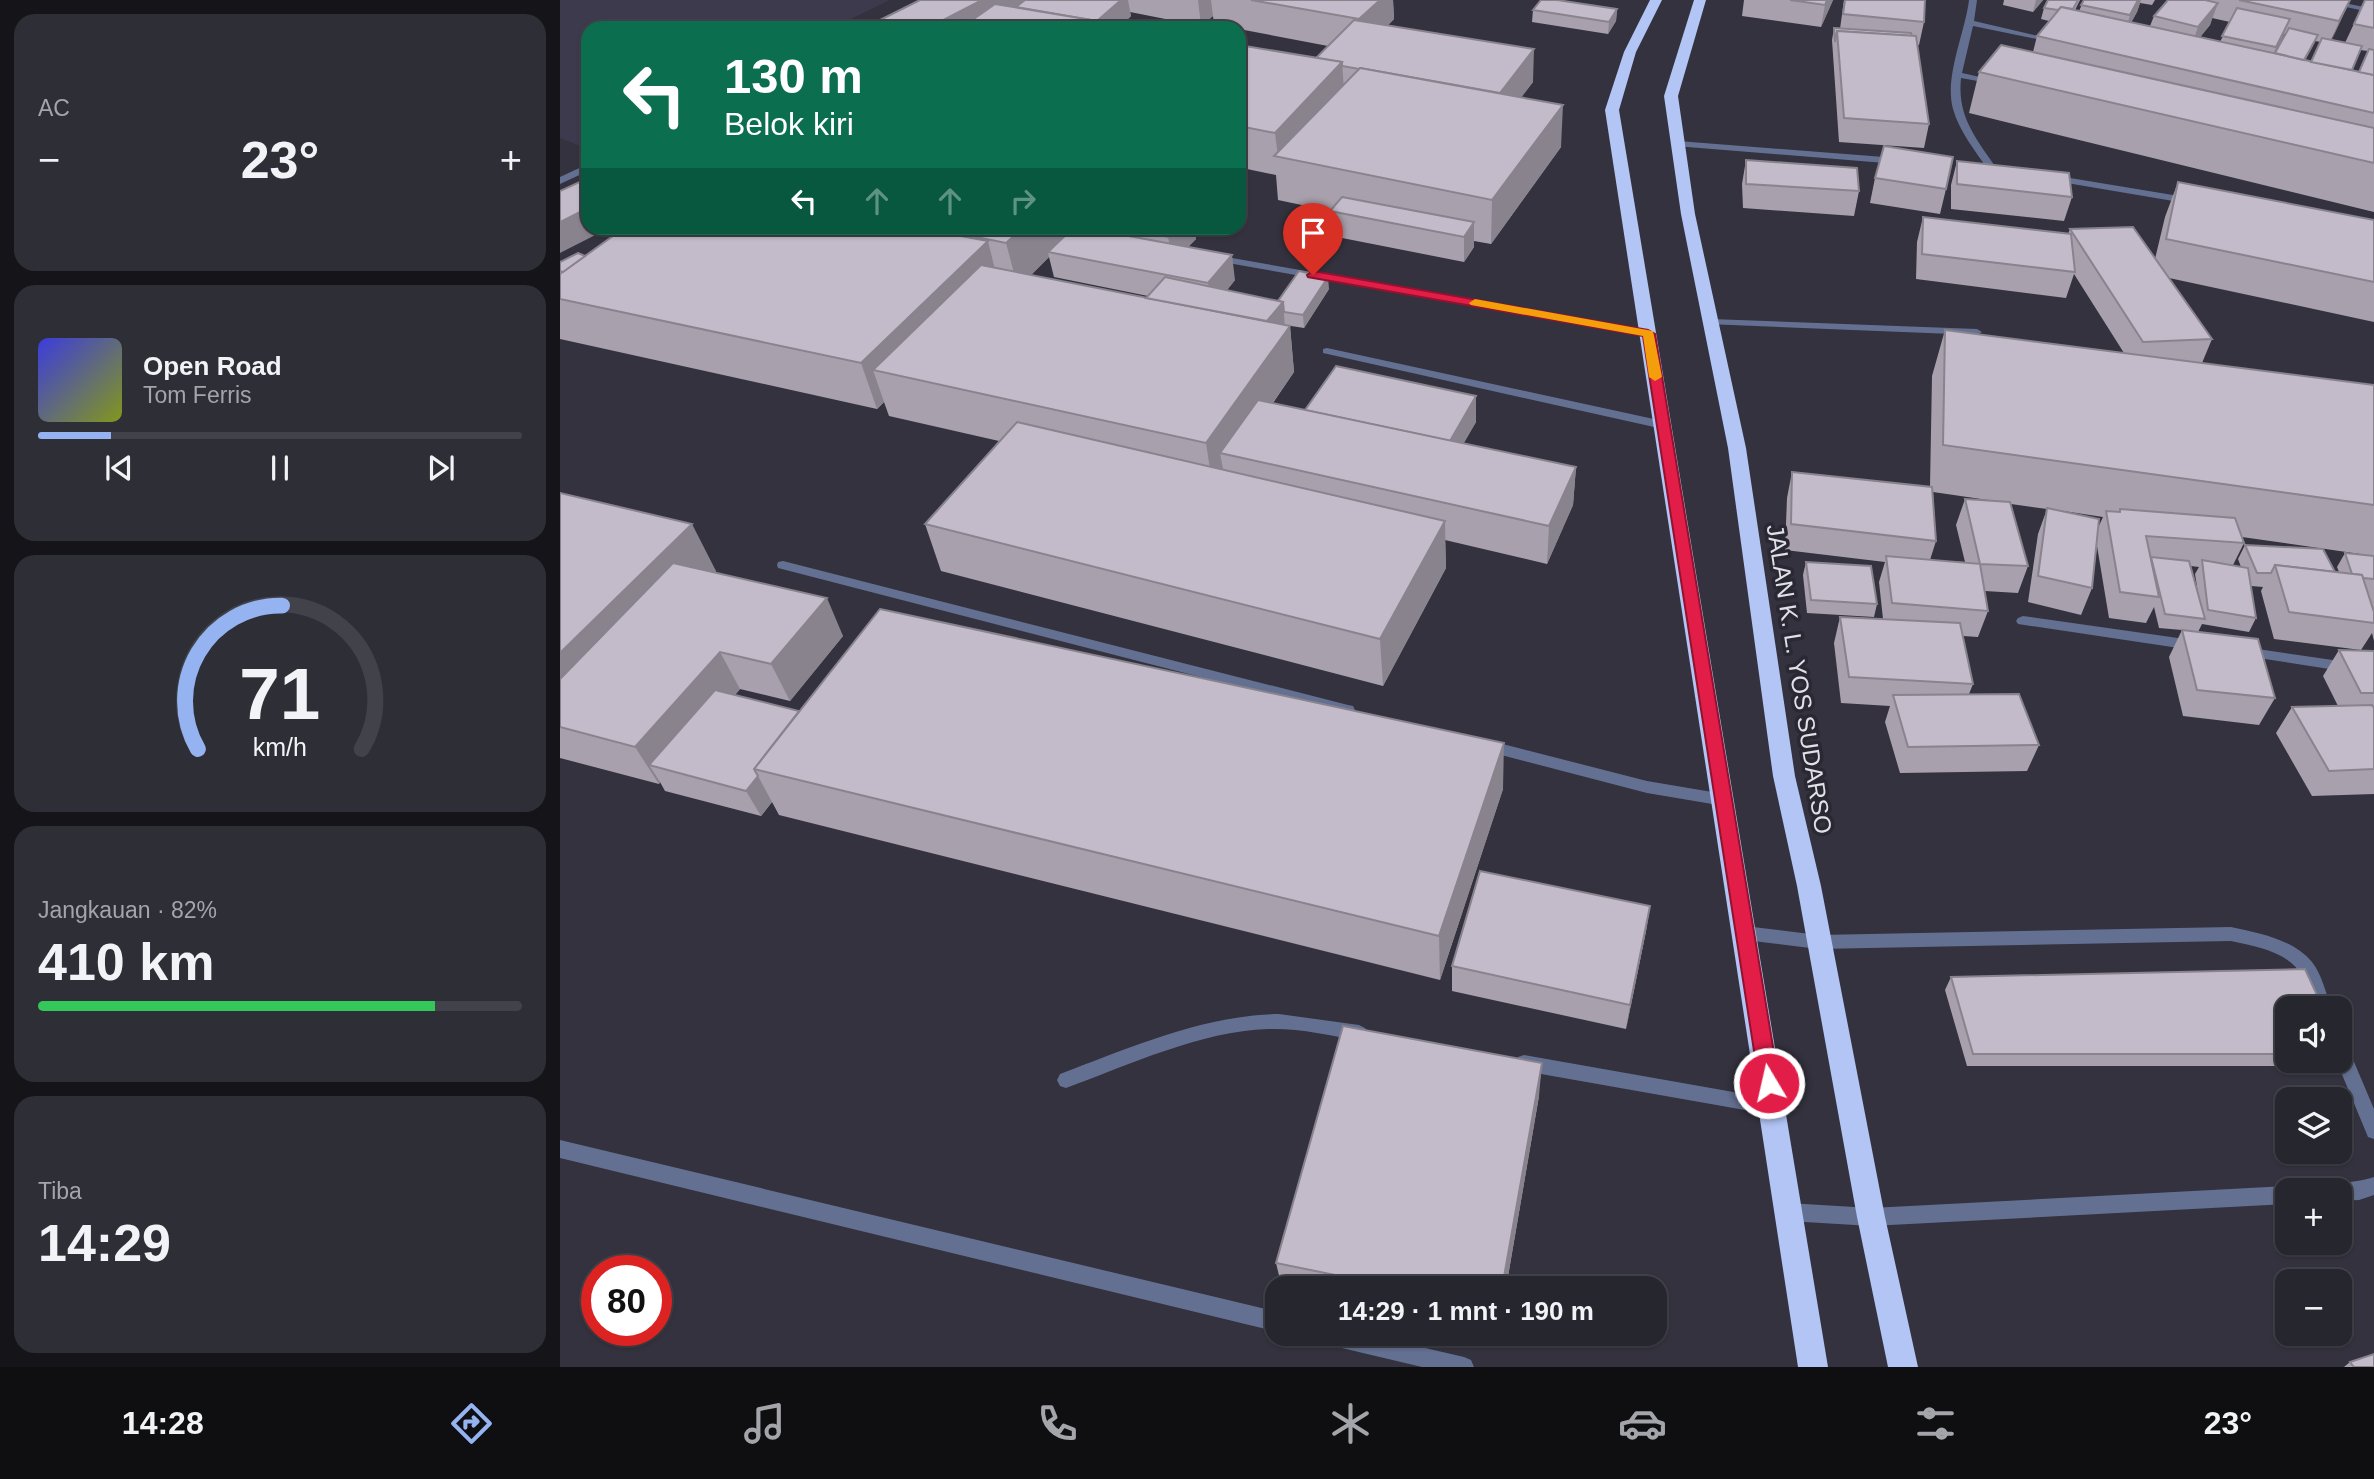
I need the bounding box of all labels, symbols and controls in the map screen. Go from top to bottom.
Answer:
icon: left [609,49,700,140]
text: 130 m [724,49,863,103]
text: AC [38,95,70,121]
text: Belok kiri [724,106,854,142]
text: 23° [241,131,319,189]
text: − [38,139,60,181]
text: + [500,139,522,181]
icon: left [785,182,823,220]
icon: ahead [858,182,896,220]
icon: ahead [931,182,969,220]
icon: right [1004,182,1042,220]
pin [1283,203,1343,275]
icon: arrive [1294,214,1332,252]
text: Open Road [143,351,282,381]
text: Tom Ferris [143,382,252,408]
icon: previous [100,449,138,487]
icon: pause [261,449,299,487]
icon: next [422,449,460,487]
street label: JALAN K. L. YOS SUDARSO [1762,522,1837,836]
text: 71 [240,654,320,735]
text: km/h [253,733,307,761]
text: Jangkauan · 82% [38,897,217,923]
text: 410 km [38,933,214,991]
map controls [2275,996,2352,1346]
button: sound [2275,996,2352,1073]
position arrow [1732,1046,1806,1120]
button: layers [2275,1087,2352,1164]
text: Tiba [38,1178,82,1204]
button: + [2275,1178,2352,1255]
text: 14:29 [38,1214,171,1272]
speed limit sign: 80 [581,1255,672,1346]
button: − [2275,1269,2352,1346]
text: 14:29 · 1 mnt · 190 m [1338,1296,1594,1326]
icon: directions [447,1399,496,1448]
icon: music [740,1399,789,1448]
icon: phone [1033,1399,1082,1448]
icon: climate [1326,1399,1375,1448]
icon: car [1618,1399,1667,1448]
icon: filters [1911,1399,1960,1448]
text: 14:28 [122,1405,204,1441]
text: 23° [2204,1405,2252,1441]

